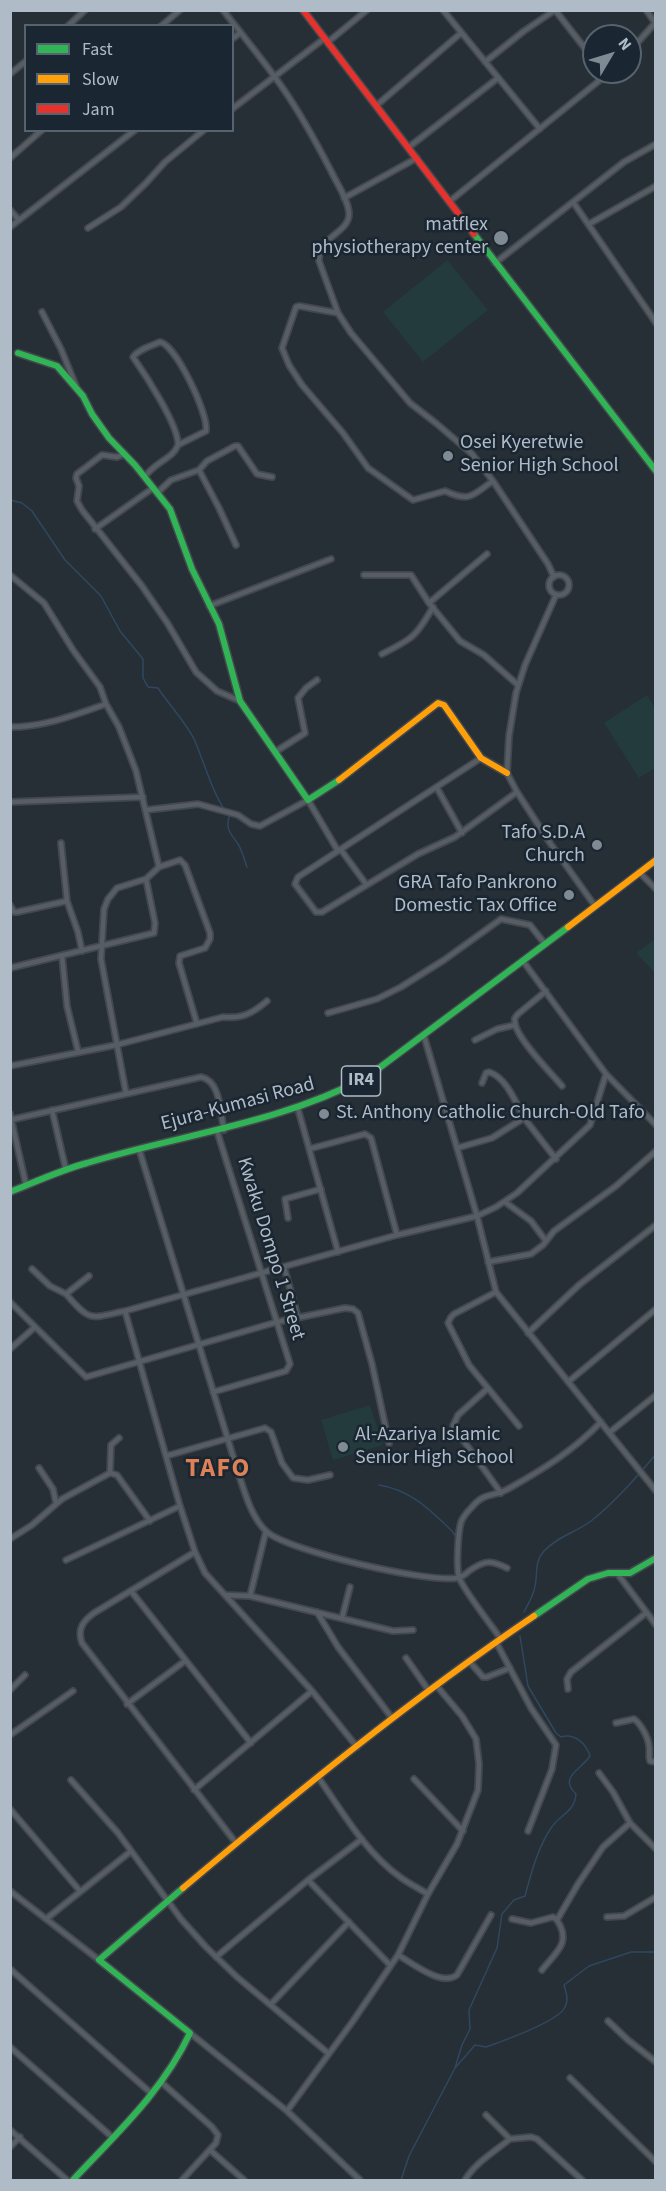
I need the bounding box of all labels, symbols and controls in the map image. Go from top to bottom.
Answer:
legend [24,24,234,132]
north arrow [582,24,642,84]
text: N [613,33,637,55]
text: Fast [82,37,113,62]
text: Slow [82,67,119,92]
text: Jam [82,97,115,122]
place label: matflex physiotherapy center [312,214,488,261]
marker: matflex physiotherapy center [492,229,510,247]
place label: Osei Kyeretwie Senior High School [460,432,619,479]
marker: Osei Kyeretwie Senior High School [441,449,455,463]
place label: Tafo S.D.A Church [501,822,585,869]
marker: Tafo S.D.A Church [590,838,604,852]
place label: GRA Tafo Pankrono Domestic Tax Office [394,872,557,919]
marker: GRA Tafo Pankrono Domestic Tax Office [562,888,576,902]
road number: IR4 [342,1066,380,1096]
street label: Ejura-Kumasi Road [158,1073,318,1137]
place label: St. Anthony Catholic Church-Old Tafo [336,1102,645,1126]
marker: St. Anthony Catholic Church-Old Tafo [317,1107,331,1121]
street label: Kwaku Dompo 1 Street [231,1155,309,1343]
place label: Al-Azariya Islamic Senior High School [355,1424,514,1471]
marker: Al-Azariya Islamic Senior High School [336,1440,350,1454]
district label: TAFO [185,1454,251,1486]

